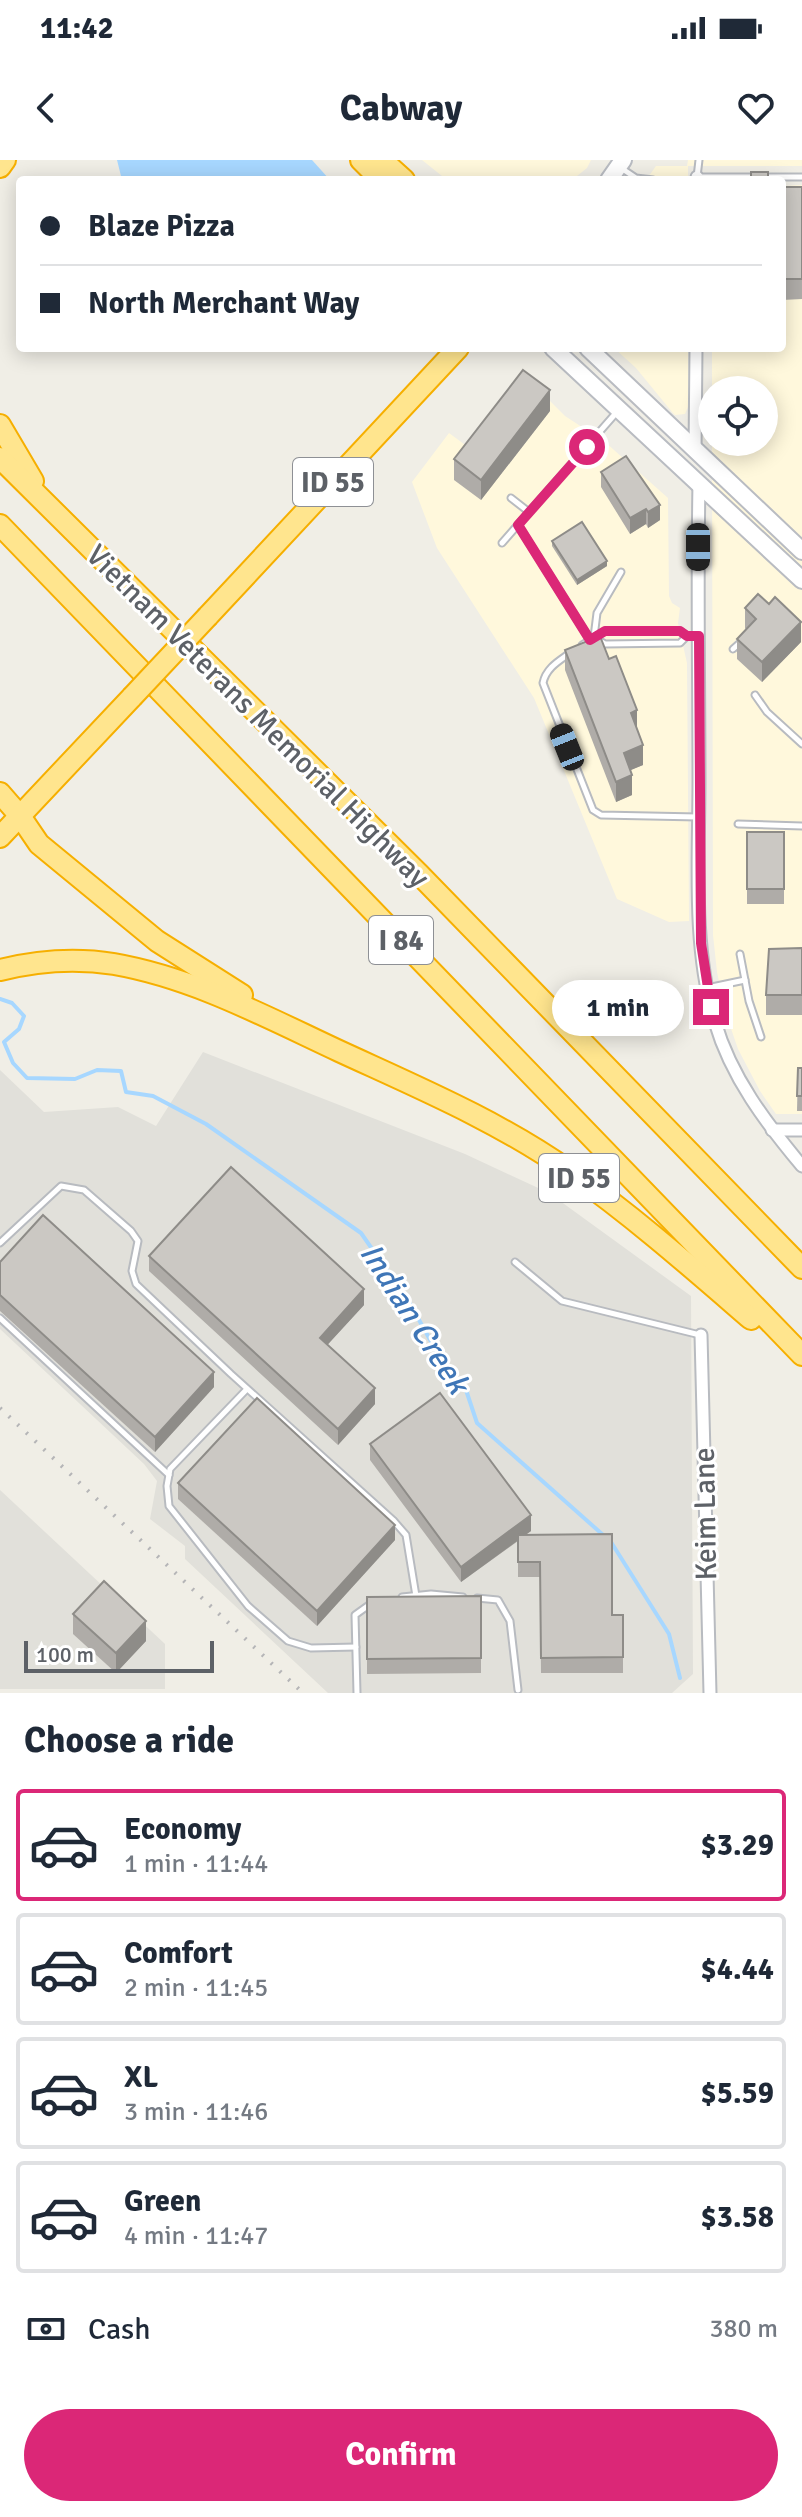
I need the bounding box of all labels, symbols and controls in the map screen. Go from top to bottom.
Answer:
text: 11:42 [40,10,114,47]
icon: back [24,86,68,130]
text: Cabway [340,86,462,131]
icon: heart [734,86,778,130]
text: Blaze Pizza [88,208,235,245]
text: North Merchant Way [88,285,359,322]
map controls [698,376,778,456]
button: locate [698,376,778,456]
route start [569,429,605,465]
road number: ID 55 [293,458,373,506]
car [686,523,710,571]
street label: Vietnam Veterans Memorial Highway [78,537,437,896]
car [547,720,587,774]
road number: I 84 [369,916,433,964]
callout: 1 min [551,979,683,1035]
route end [693,989,729,1025]
text: 1 min [587,992,649,1024]
road number: ID 55 [539,1154,619,1202]
water label: Indian Creek [351,1236,479,1403]
street label: Keim Lane [686,1447,725,1581]
scale bar [24,1637,214,1673]
text: 100 m [36,1641,94,1668]
text: Choose a ride [24,1718,234,1763]
icon: car [28,1809,100,1881]
text: Economy [124,1811,241,1848]
text: $3.29 [701,1827,774,1864]
text: 1 min · 11:44 [124,1848,268,1880]
icon: car [28,1933,100,2005]
text: Comfort [124,1935,233,1972]
text: $4.44 [701,1951,774,1988]
text: 2 min · 11:45 [124,1972,268,2004]
icon: car [28,2057,100,2129]
text: XL [124,2059,158,2096]
text: $5.59 [701,2075,774,2112]
text: 3 min · 11:46 [124,2096,268,2128]
icon: car [28,2181,100,2253]
text: Green [124,2183,201,2220]
text: $3.58 [701,2199,774,2236]
text: 4 min · 11:47 [124,2220,268,2252]
icon: cash [24,2307,68,2351]
text: Cash [88,2311,151,2348]
text: 380 m [709,2313,778,2345]
button: Confirm [24,2409,778,2501]

